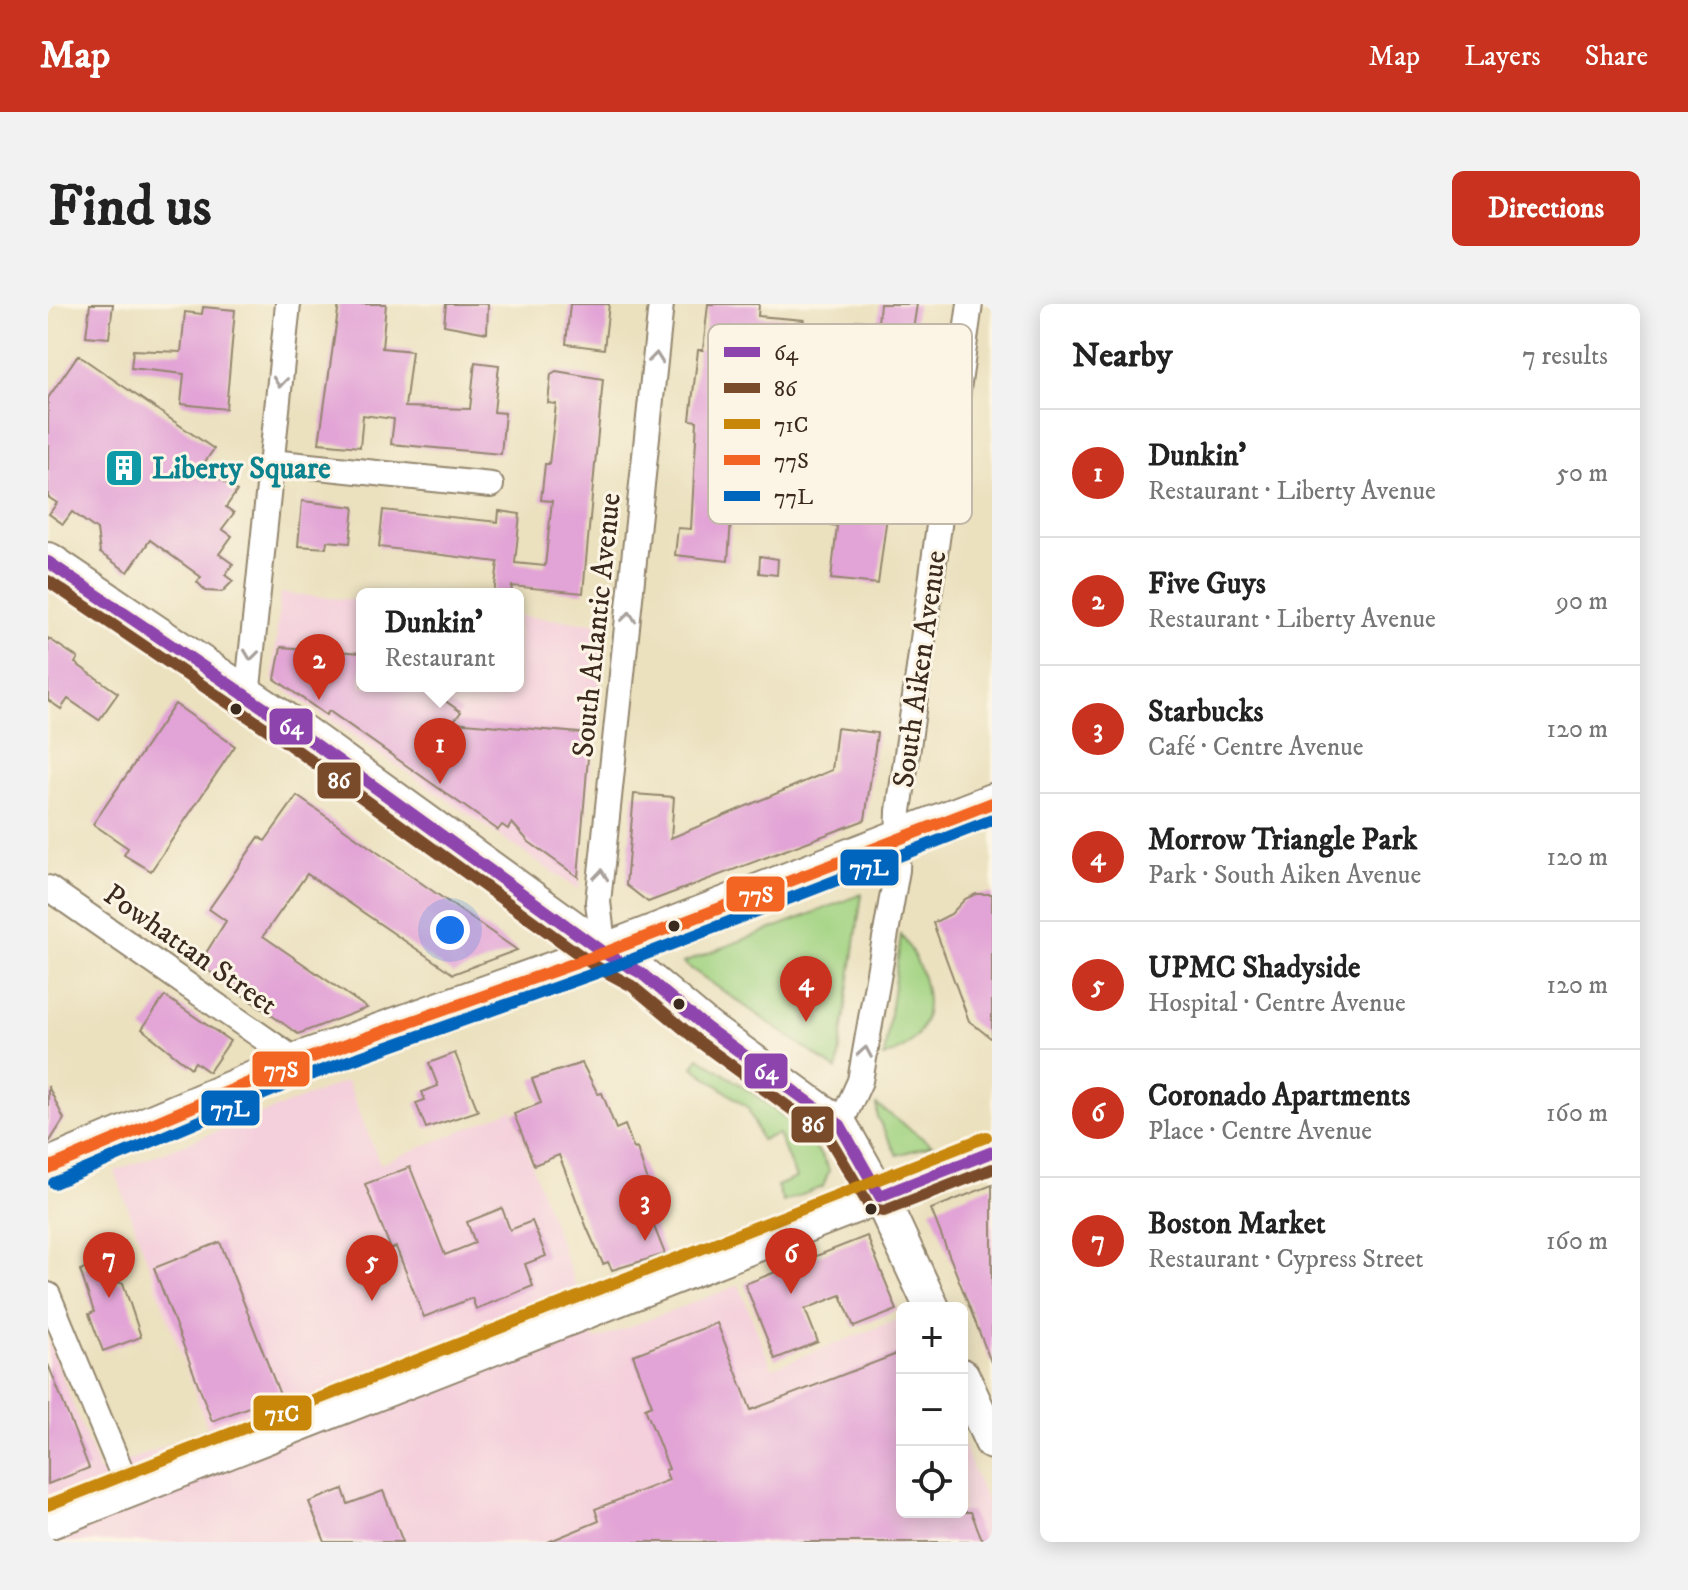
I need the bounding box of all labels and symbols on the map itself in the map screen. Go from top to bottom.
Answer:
legend [708,324,972,524]
text: 64 [774,340,799,367]
one-way arrow [647,351,664,364]
one-way arrow [271,375,288,388]
text: 86 [774,376,798,403]
text: 71C [774,412,808,439]
building icon: Liberty Square [103,447,145,489]
text: 77S [774,448,809,475]
place label: Liberty Square [152,451,331,488]
text: 77L [774,484,813,511]
street label: South Atlantic Avenue [565,491,630,759]
street label: South Aiken Avenue [886,548,955,790]
one-way arrow [620,610,637,623]
pin: 2 [293,634,345,700]
one-way arrow [243,649,260,662]
unlabelled marker [228,701,244,717]
line badge: 64 [268,707,314,746]
text: 64 [279,714,304,741]
pin: 1 [414,718,466,784]
line badge: 86 [316,761,362,800]
text: 86 [328,768,352,795]
line badge: 77L [839,848,900,887]
text: 77L [849,855,889,882]
one-way arrow [593,869,610,882]
line badge: 77S [725,875,786,913]
street label: Powhattan Street [96,877,284,1024]
text: 77S [739,882,773,909]
your location [430,910,470,950]
unlabelled marker [666,918,682,934]
pin: 4 [780,956,832,1022]
unlabelled marker [671,996,687,1012]
one-way arrow [855,1045,872,1059]
line badge: 77S [251,1050,311,1088]
line badge: 64 [743,1052,789,1090]
text: 77S [264,1057,298,1084]
text: 64 [754,1059,779,1086]
line badge: 77L [200,1089,261,1127]
text: 77L [210,1096,250,1123]
line badge: 86 [790,1105,835,1144]
text: 86 [802,1112,826,1139]
pin: 3 [619,1175,671,1241]
unlabelled marker [863,1201,879,1217]
pin: 6 [765,1228,817,1294]
pin: 7 [83,1232,135,1298]
pin: 5 [346,1235,398,1301]
line badge: 71C [252,1394,313,1432]
text: 71C [265,1401,299,1428]

